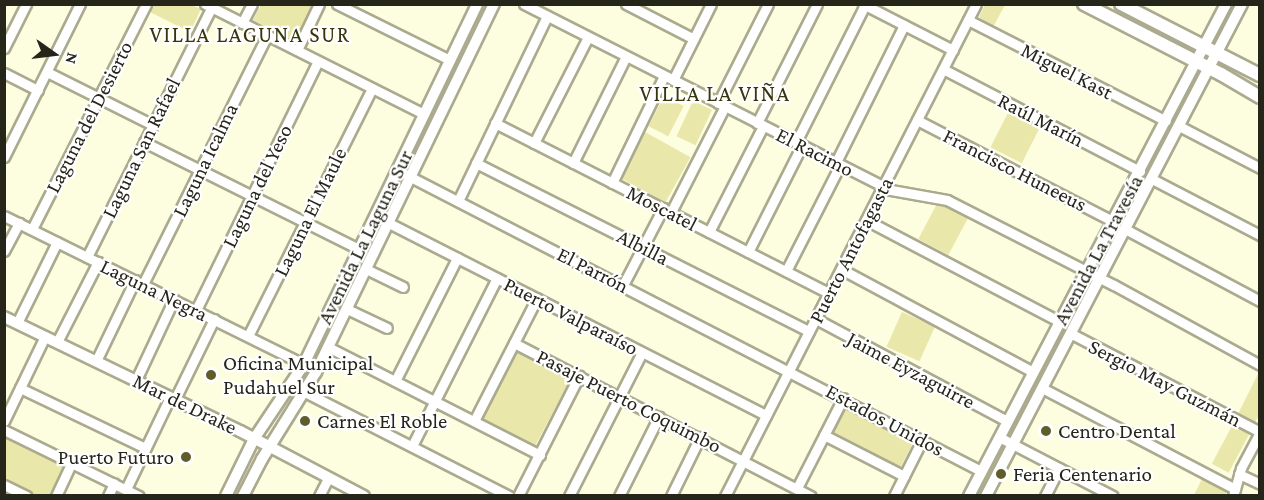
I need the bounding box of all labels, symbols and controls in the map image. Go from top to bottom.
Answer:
district label: VILLA LAGUNA SUR [149,22,351,48]
north arrow [24,24,84,84]
street label: Laguna del Desierto [40,37,138,197]
street label: Miguel Kast [1017,37,1117,105]
text: N [62,51,82,66]
street label: Laguna San Rafael [96,74,186,222]
district label: VILLA LA VIÑA [639,81,791,107]
street label: Raúl Marín [994,88,1088,152]
street label: Laguna Icalma [167,99,243,221]
street label: Laguna del Yeso [216,120,298,252]
street label: El Racimo [772,122,858,182]
street label: Francisco Huneeus [939,123,1091,217]
street label: Laguna El Maule [268,143,352,281]
street label: Avenida La Laguna Sur [312,146,418,328]
street label: Avenida La Travesía [1048,171,1148,329]
street label: Puerto Antofagasta [803,173,899,327]
street label: Moscatel [622,180,702,236]
street label: Albilla [613,223,673,271]
street label: El Parrón [553,241,633,299]
street label: Laguna Negra [96,253,212,327]
street label: Puerto Valparaíso [500,271,642,361]
street label: Jaime Eyzaguirre [843,326,979,414]
street label: Sergio May Guzmán [1084,334,1246,432]
street label: Pasaje Puerto Coquimbo [532,343,726,459]
place label: Oficina Municipal Pudahuel Sur [223,350,373,400]
street label: Mar de Drake [129,368,241,440]
marker: Oficina Municipal Pudahuel Sur [204,368,218,382]
street label: Estados Unidos [822,378,948,462]
place label: Carnes El Roble [317,408,447,434]
marker: Carnes El Roble [298,414,312,428]
place label: Centro Dental [1058,418,1176,444]
marker: Centro Dental [1039,424,1053,438]
place label: Puerto Futuro [58,444,174,470]
marker: Puerto Futuro [179,450,193,464]
place label: Feria Centenario [1013,461,1152,487]
marker: Feria Centenario [994,467,1008,481]

